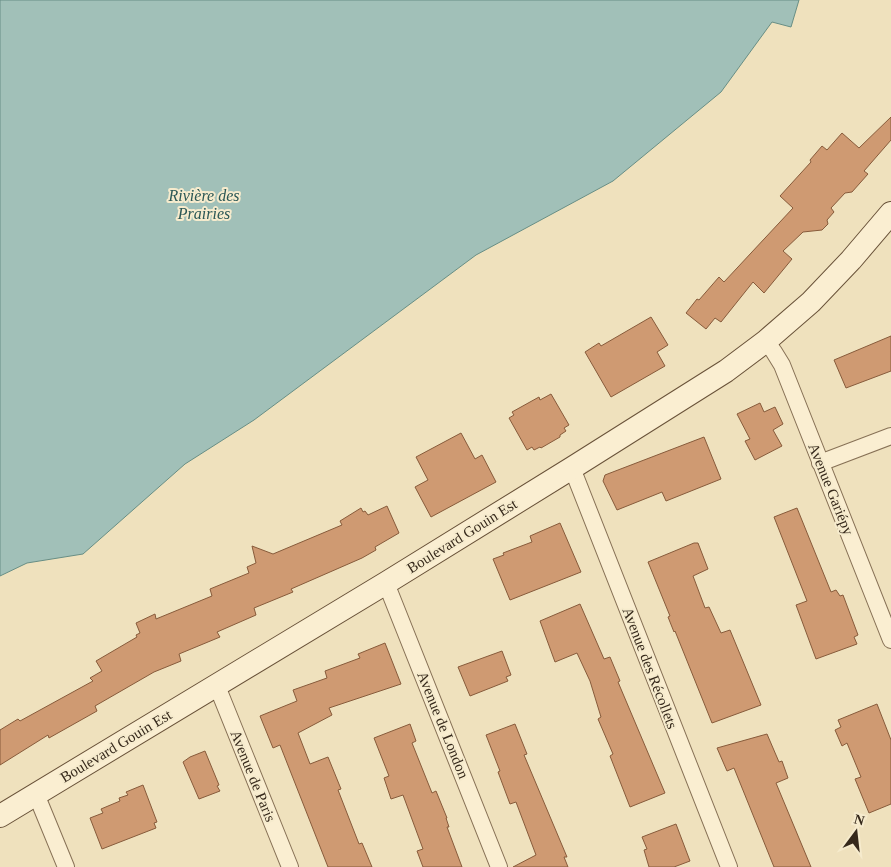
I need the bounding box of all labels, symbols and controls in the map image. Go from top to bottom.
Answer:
water label: Rivière des Prairies [168,187,239,222]
street label: Avenue Gariépy [805,441,857,538]
street label: Boulevard Gouin Est [404,495,521,576]
street label: Avenue des Récollets [619,605,681,731]
street label: Avenue de London [414,669,472,781]
street label: Boulevard Gouin Est [58,706,175,785]
street label: Avenue de Paris [227,728,279,824]
north arrow [831,807,881,857]
text: N [852,811,866,828]

